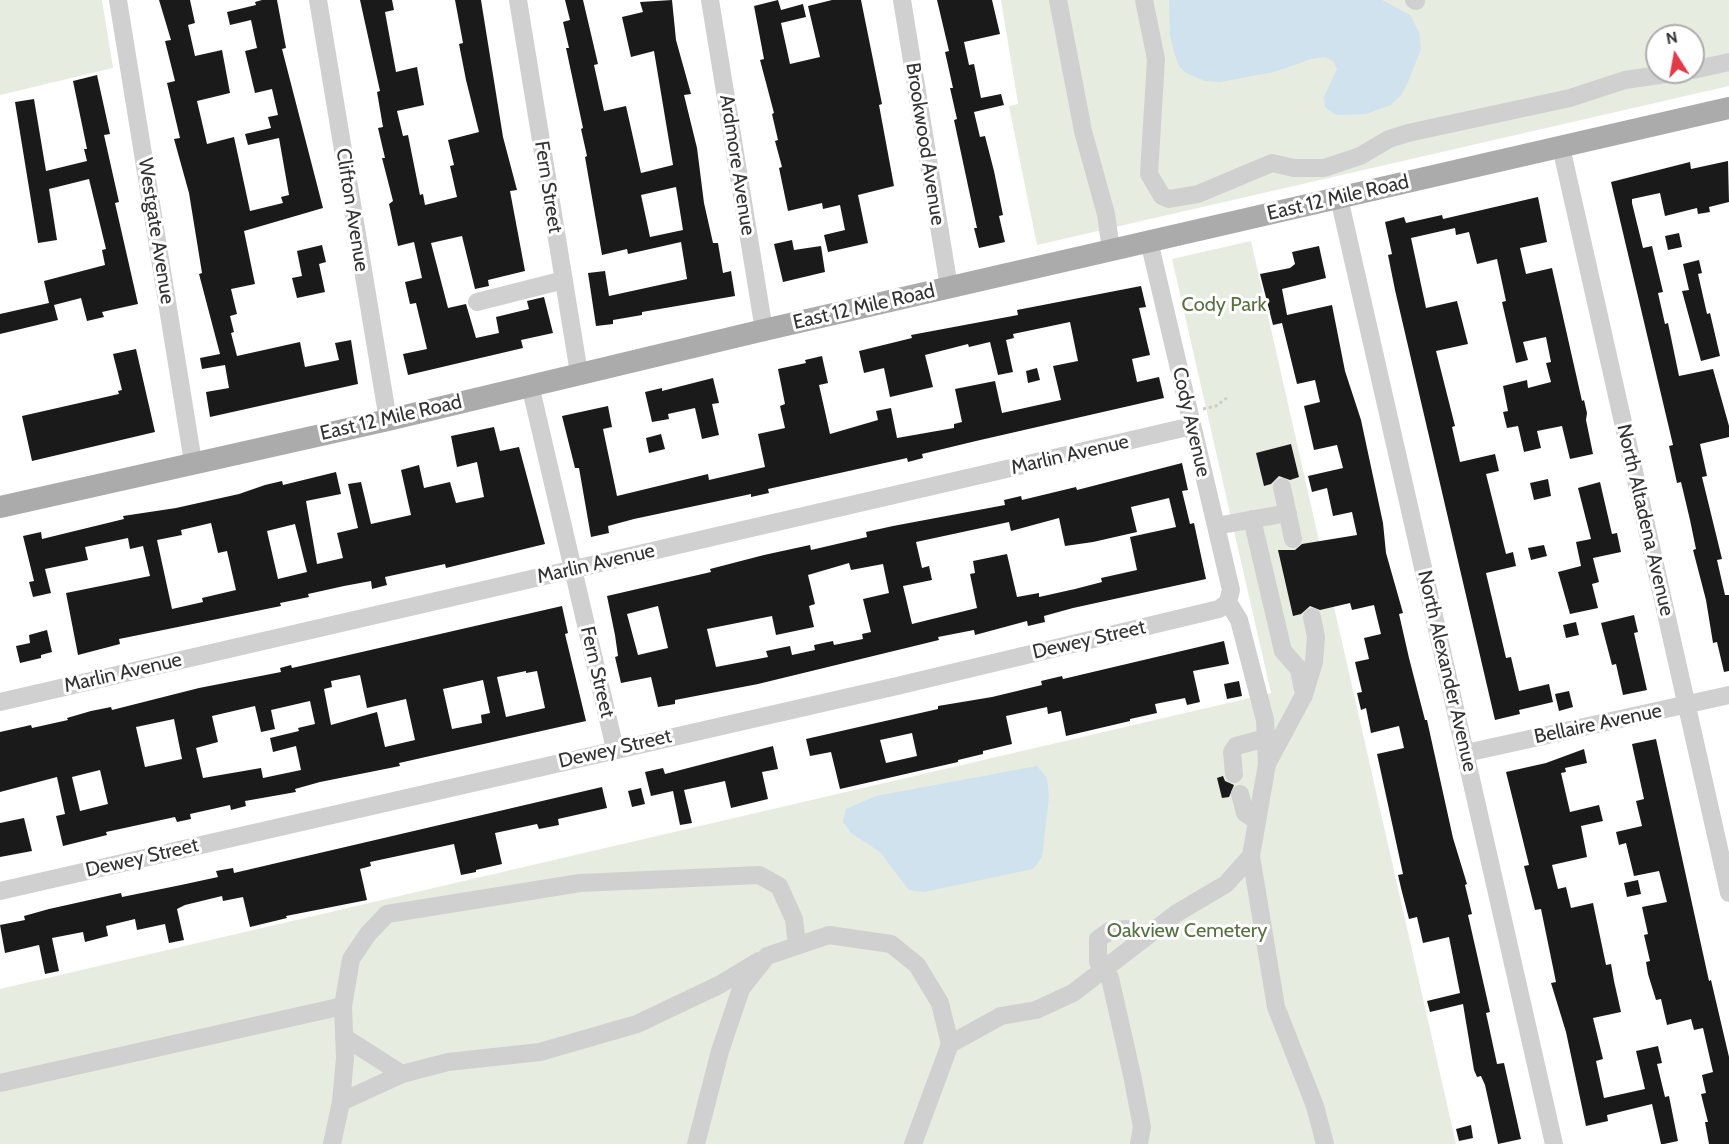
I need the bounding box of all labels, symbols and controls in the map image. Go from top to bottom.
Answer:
north arrow [1645,24,1705,84]
text: N [1664,27,1679,48]
street label: Brookwood Avenue [900,61,950,227]
street label: Ardmore Avenue [714,93,760,237]
street label: Fern Street [529,139,567,235]
street label: Clifton Avenue [330,147,374,273]
street label: Westgate Avenue [133,156,179,306]
street label: East 12 Mile Road [1265,170,1411,226]
street label: East 12 Mile Road [791,279,937,335]
park label: Cody Park [1182,293,1266,317]
street label: Cody Avenue [1167,365,1215,479]
street label: East 12 Mile Road [318,390,464,446]
street label: North Altadena Avenue [1611,422,1679,618]
street label: Marlin Avenue [1009,430,1131,480]
street label: Marlin Avenue [535,539,657,589]
street label: North Alexander Avenue [1412,568,1482,774]
street label: Dewey Street [1030,615,1148,665]
street label: Fern Street [575,624,619,720]
street label: Marlin Avenue [62,648,184,698]
street label: Bellaire Avenue [1532,699,1664,749]
street label: Dewey Street [556,724,674,774]
street label: Dewey Street [83,833,201,883]
park label: Oakview Cemetery [1107,919,1267,943]

